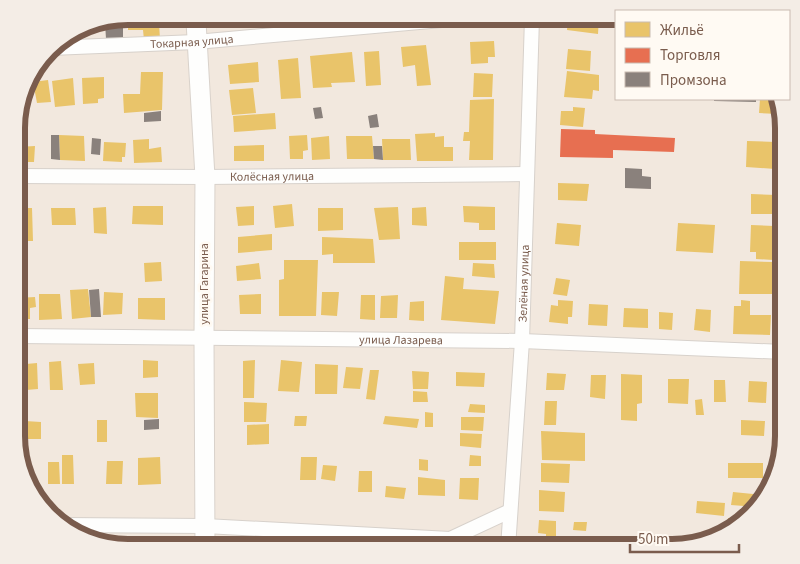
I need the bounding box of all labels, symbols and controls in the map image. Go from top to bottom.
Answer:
legend [615,10,790,100]
text: Жильё [660,20,704,41]
street label: Токарная улица [150,31,234,53]
text: Торговля [660,45,720,66]
text: Промзона [660,70,727,91]
street label: Колёсная улица [230,168,314,186]
street label: улица Гагарина [196,243,213,325]
street label: Зелёная улица [515,244,534,323]
street label: улица Лазарева [359,331,443,349]
scale bar [630,522,739,554]
text: 50 m [638,529,668,550]

